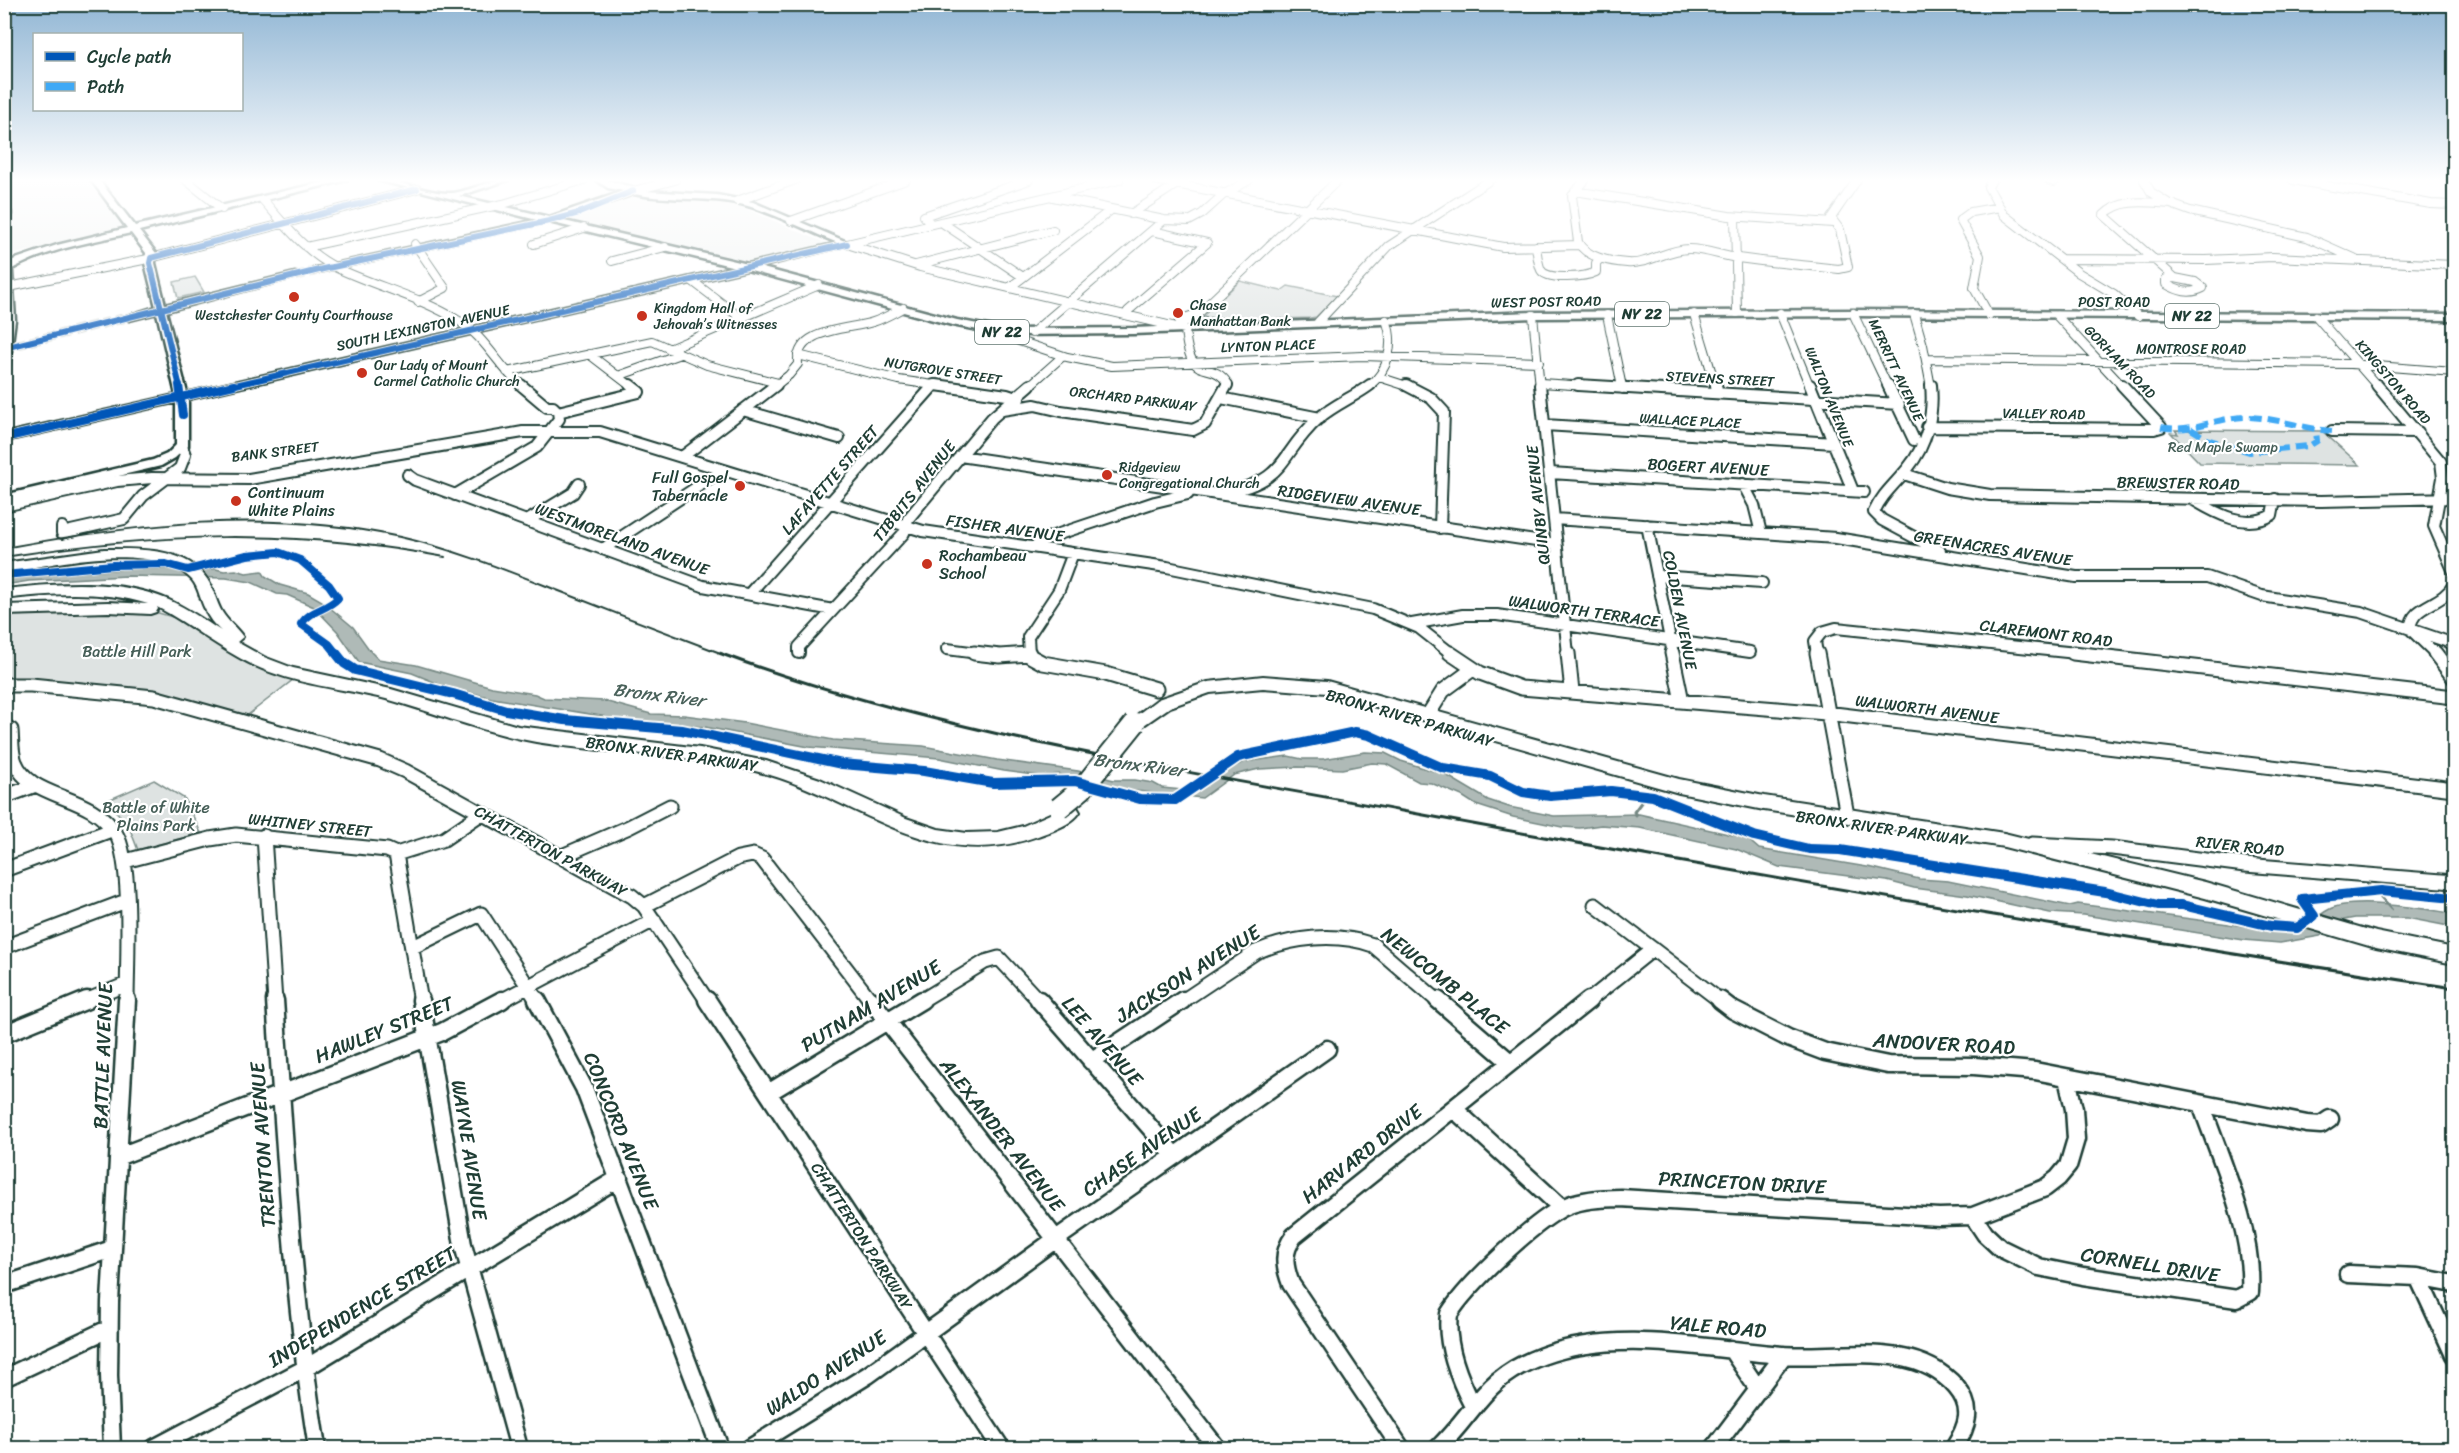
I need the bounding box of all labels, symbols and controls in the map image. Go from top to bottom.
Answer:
legend [33,33,243,111]
text: Cycle path [87,41,171,73]
text: Path [87,71,124,103]
street label: WEST POST ROAD [1491,289,1602,315]
marker: Westchester County Courthouse [287,290,301,304]
street label: POST ROAD [2078,290,2151,315]
place label: Chase Manhattan Bank [1190,293,1292,334]
place label: Kingdom Hall of Jehovah’s Witnesses [653,296,777,337]
street label: SOUTH LEXINGTON AVENUE [334,297,513,359]
road number: NY 22 [1615,302,1669,326]
place label: Westchester County Courthouse [195,303,393,328]
road number: NY 22 [2165,304,2219,328]
marker: Chase Manhattan Bank [1171,306,1185,320]
marker: Kingdom Hall of Jehovah’s Witnesses [635,309,649,323]
street label: MERRITT AVENUE [1861,314,1931,427]
street label: GORHAM ROAD [2078,319,2163,405]
road number: NY 22 [975,320,1029,344]
street label: LYNTON PLACE [1220,332,1317,360]
street label: KINGSTON ROAD [2349,334,2438,431]
street label: MONTROSE ROAD [2136,337,2247,362]
street label: WALTON AVENUE [1797,343,1861,452]
street label: NUTGROVE STREET [883,349,1004,393]
place label: Our Lady of Mount Carmel Catholic Church [374,353,520,394]
street label: STEVENS STREET [1665,364,1776,394]
marker: Our Lady of Mount Carmel Catholic Church [355,366,369,380]
street label: ORCHARD PARKWAY [1068,379,1199,419]
street label: VALLEY ROAD [2002,401,2086,427]
street label: WALLACE PLACE [1639,406,1743,436]
street label: LAFAYETTE STREET [774,418,887,542]
street label: TIBBITS AVENUE [865,433,964,548]
street label: BANK STREET [230,434,321,470]
park label: Red Maple Swamp [2168,435,2279,460]
street label: QUINBY AVENUE [1517,443,1559,566]
street label: BOGERT AVENUE [1647,449,1770,485]
place label: Ridgeview Congregational Church [1119,455,1260,496]
place label: Full Gospel Tabernacle [651,463,728,510]
street label: BREWSTER ROAD [2116,467,2240,499]
marker: Ridgeview Congregational Church [1100,468,1114,482]
street label: RIDGEVIEW AVENUE [1276,476,1423,525]
place label: Continuum White Plains [248,478,336,525]
marker: Full Gospel Tabernacle [733,479,747,493]
marker: Continuum White Plains [229,494,243,508]
street label: WESTMORELAND AVENUE [531,494,714,584]
street label: FISHER AVENUE [944,505,1067,551]
street label: GREENACRES AVENUE [1912,521,2075,575]
place label: Rochambeau School [939,541,1027,588]
street label: COLDEN AVENUE [1654,548,1706,673]
marker: Rochambeau School [920,557,934,571]
street label: WALWORTH TERRACE [1507,586,1662,636]
street label: CLAREMONT ROAD [1978,610,2114,656]
park label: Battle Hill Park [82,637,192,666]
water label: Bronx River [611,674,710,717]
street label: BRONX RIVER PARKWAY [1322,680,1498,756]
street label: WALWORTH AVENUE [1854,686,2001,732]
street label: BRONX RIVER PARKWAY [584,728,760,780]
water label: Bronx River [1091,744,1190,787]
park label: Battle of White Plains Park [102,793,210,840]
street label: CHATTERTON PARKWAY [469,797,633,905]
street label: BRONX RIVER PARKWAY [1794,802,1970,854]
street label: WHITNEY STREET [247,804,374,846]
street label: RIVER ROAD [2195,827,2286,865]
street label: JACKSON AVENUE [1108,914,1269,1033]
street label: NEWCOMB PLACE [1373,918,1519,1045]
street label: PUTNAM AVENUE [794,949,950,1062]
street label: BATTLE AVENUE [83,981,123,1130]
street label: HAWLEY STREET [309,986,460,1074]
street label: LEE AVENUE [1052,988,1153,1096]
street label: ANDOVER ROAD [1871,1023,2016,1065]
street label: CONCORD AVENUE [573,1047,669,1217]
street label: ALEXANDER AVENUE [930,1049,1075,1221]
street label: TRENTON AVENUE [240,1059,286,1229]
street label: WAYNE AVENUE [441,1078,498,1224]
street label: HARVARD DRIVE [1293,1094,1432,1213]
street label: CHASE AVENUE [1075,1097,1211,1206]
street label: CHATTERTON PARKWAY [803,1156,921,1316]
street label: PRINCETON DRIVE [1657,1161,1829,1205]
street label: INDEPENDENCE STREET [260,1236,464,1378]
street label: CORNELL DRIVE [2078,1237,2224,1294]
street label: YALE ROAD [1668,1305,1768,1349]
street label: WALDO AVENUE [758,1319,895,1426]

